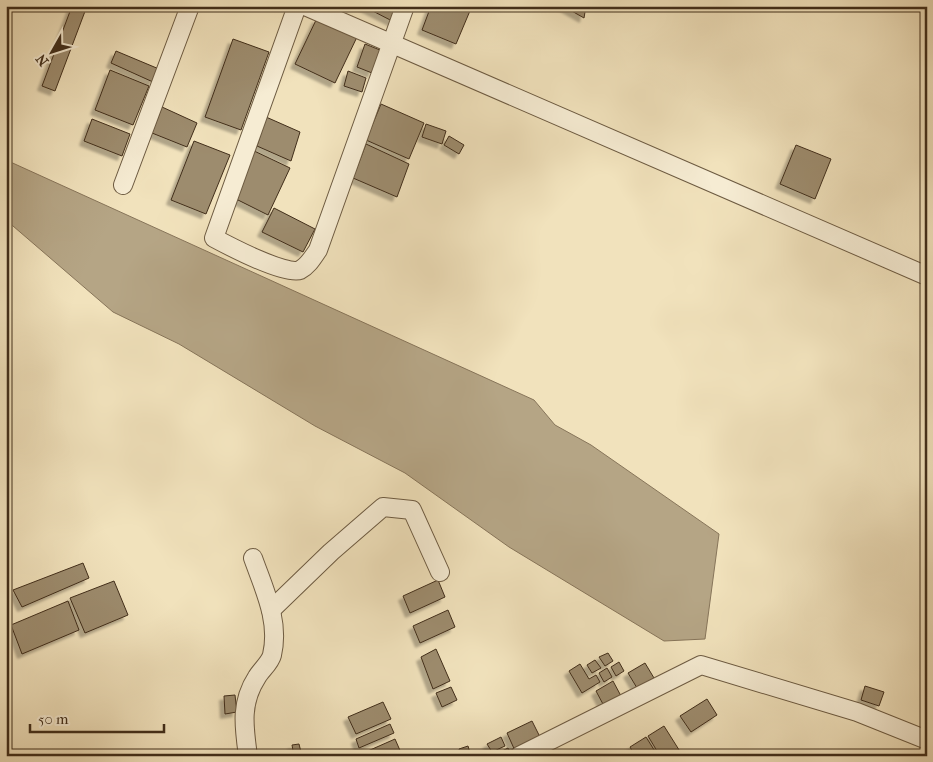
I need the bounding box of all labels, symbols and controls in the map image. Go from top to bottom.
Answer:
north arrow [28,28,78,78]
text: N [32,50,52,69]
scale bar [30,702,164,734]
text: 50 m [38,710,69,728]

